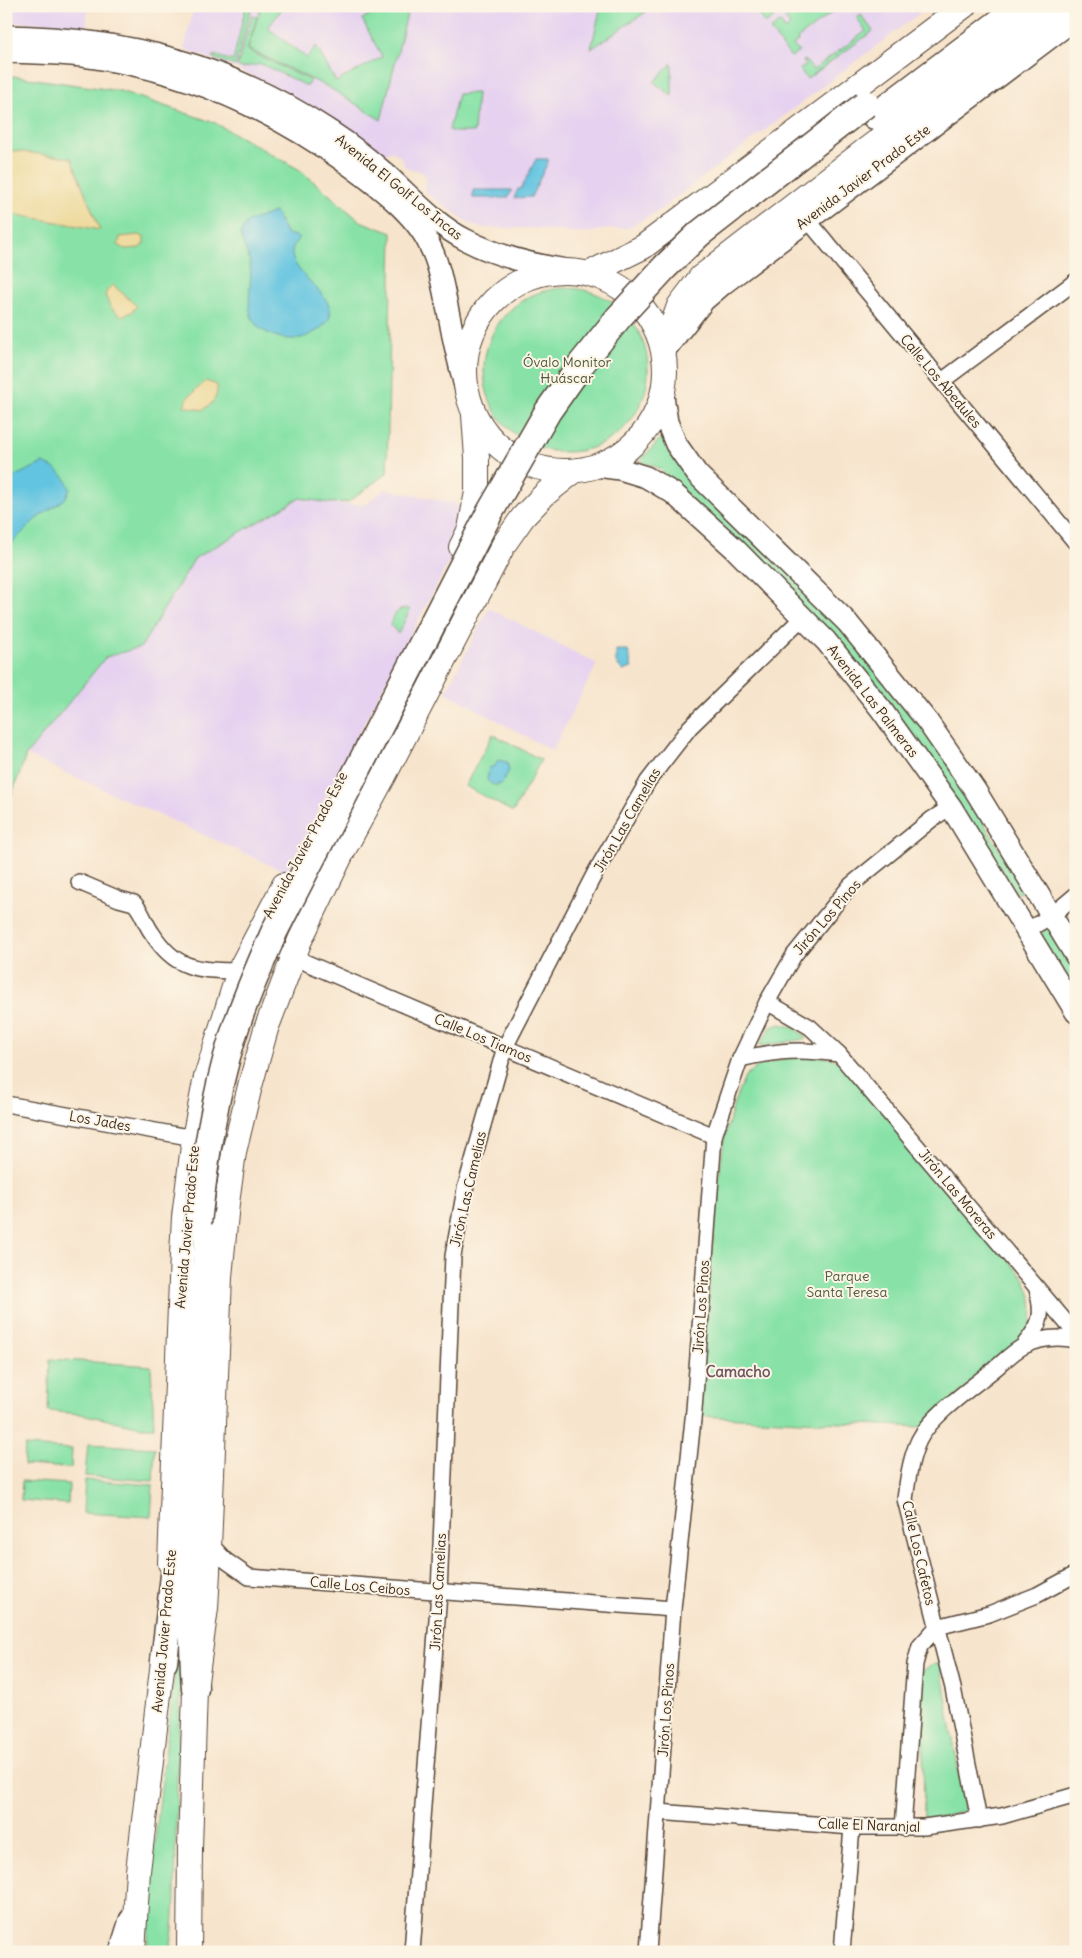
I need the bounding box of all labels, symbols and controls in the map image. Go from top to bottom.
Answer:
street label: Avenida Javier Prado Este [792,121,934,233]
street label: Avenida El Golf Los Incas [332,130,466,244]
street label: Calle Los Abedules [897,330,985,432]
park label: Óvalo Monitor Huáscar [523,353,612,387]
street label: Avenida Las Palmeras [823,641,923,761]
street label: Jirón Las Camelias [590,764,664,876]
street label: Avenida Javier Prado Este [259,769,351,921]
street label: Jirón Los Pinos [789,876,865,958]
street label: Calle Los Tiamos [432,1009,534,1067]
street label: Los Jades [68,1107,132,1135]
street label: Jirón Las Camelias [446,1129,490,1249]
street label: Avenida Javier Prado Este [171,1145,203,1309]
street label: Jirón Las Moreras [915,1145,1001,1243]
street label: Jirón Los Pinos [689,1259,713,1355]
park label: Parque Santa Teresa [807,1267,887,1301]
district label: Camacho [706,1362,771,1381]
street label: Calle Los Cafetos [898,1499,940,1607]
street label: Jirón Las Camelias [426,1533,450,1651]
street label: Avenida Javier Prado Este [148,1549,180,1713]
street label: Calle Los Ceibos [309,1573,411,1599]
street label: Jirón Los Pinos [654,1662,678,1758]
street label: Calle El Naranjal [818,1814,920,1836]

